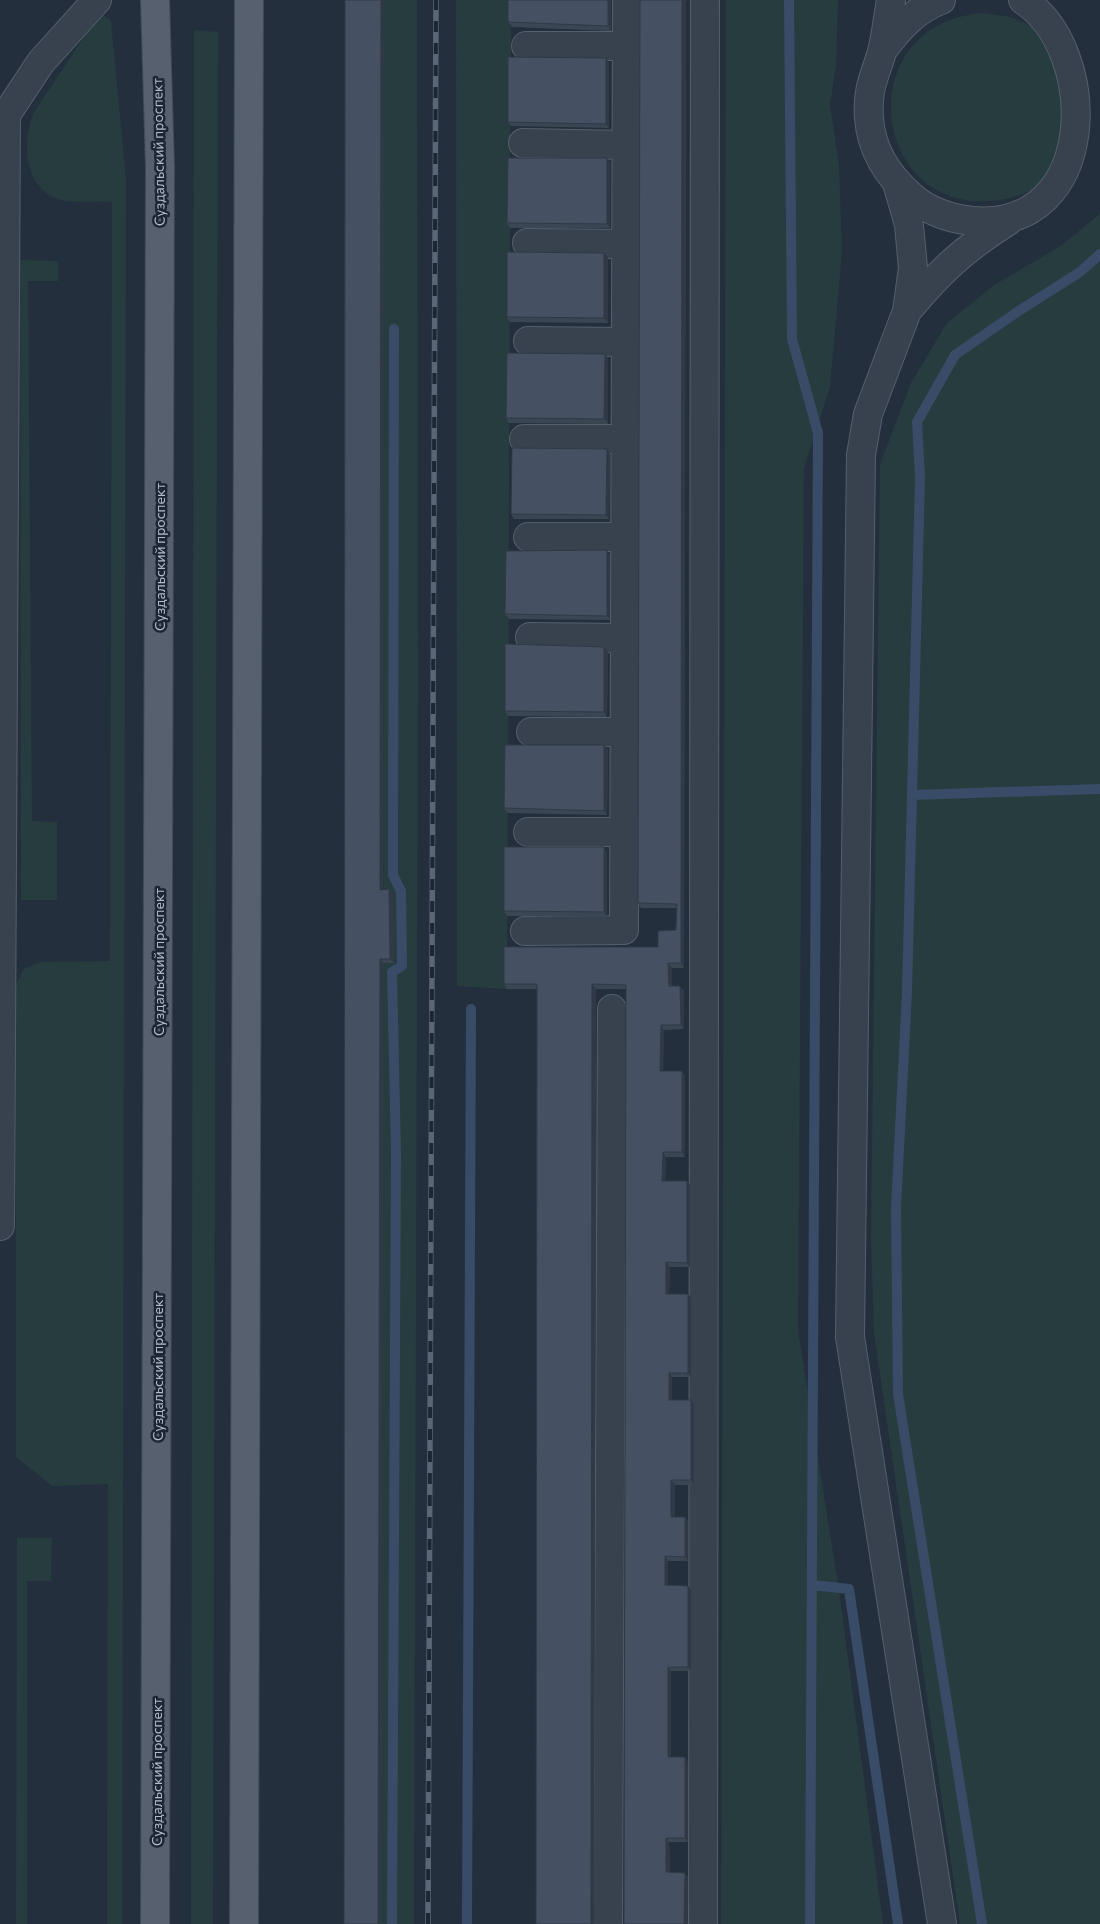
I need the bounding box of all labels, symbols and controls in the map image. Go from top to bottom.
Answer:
street label: Суздальский проспект [148,77,168,226]
street label: Суздальский проспект [151,483,168,631]
street label: Суздальский проспект [150,888,167,1036]
street label: Суздальский проспект [149,1293,166,1441]
street label: Суздальский проспект [148,1698,165,1846]

